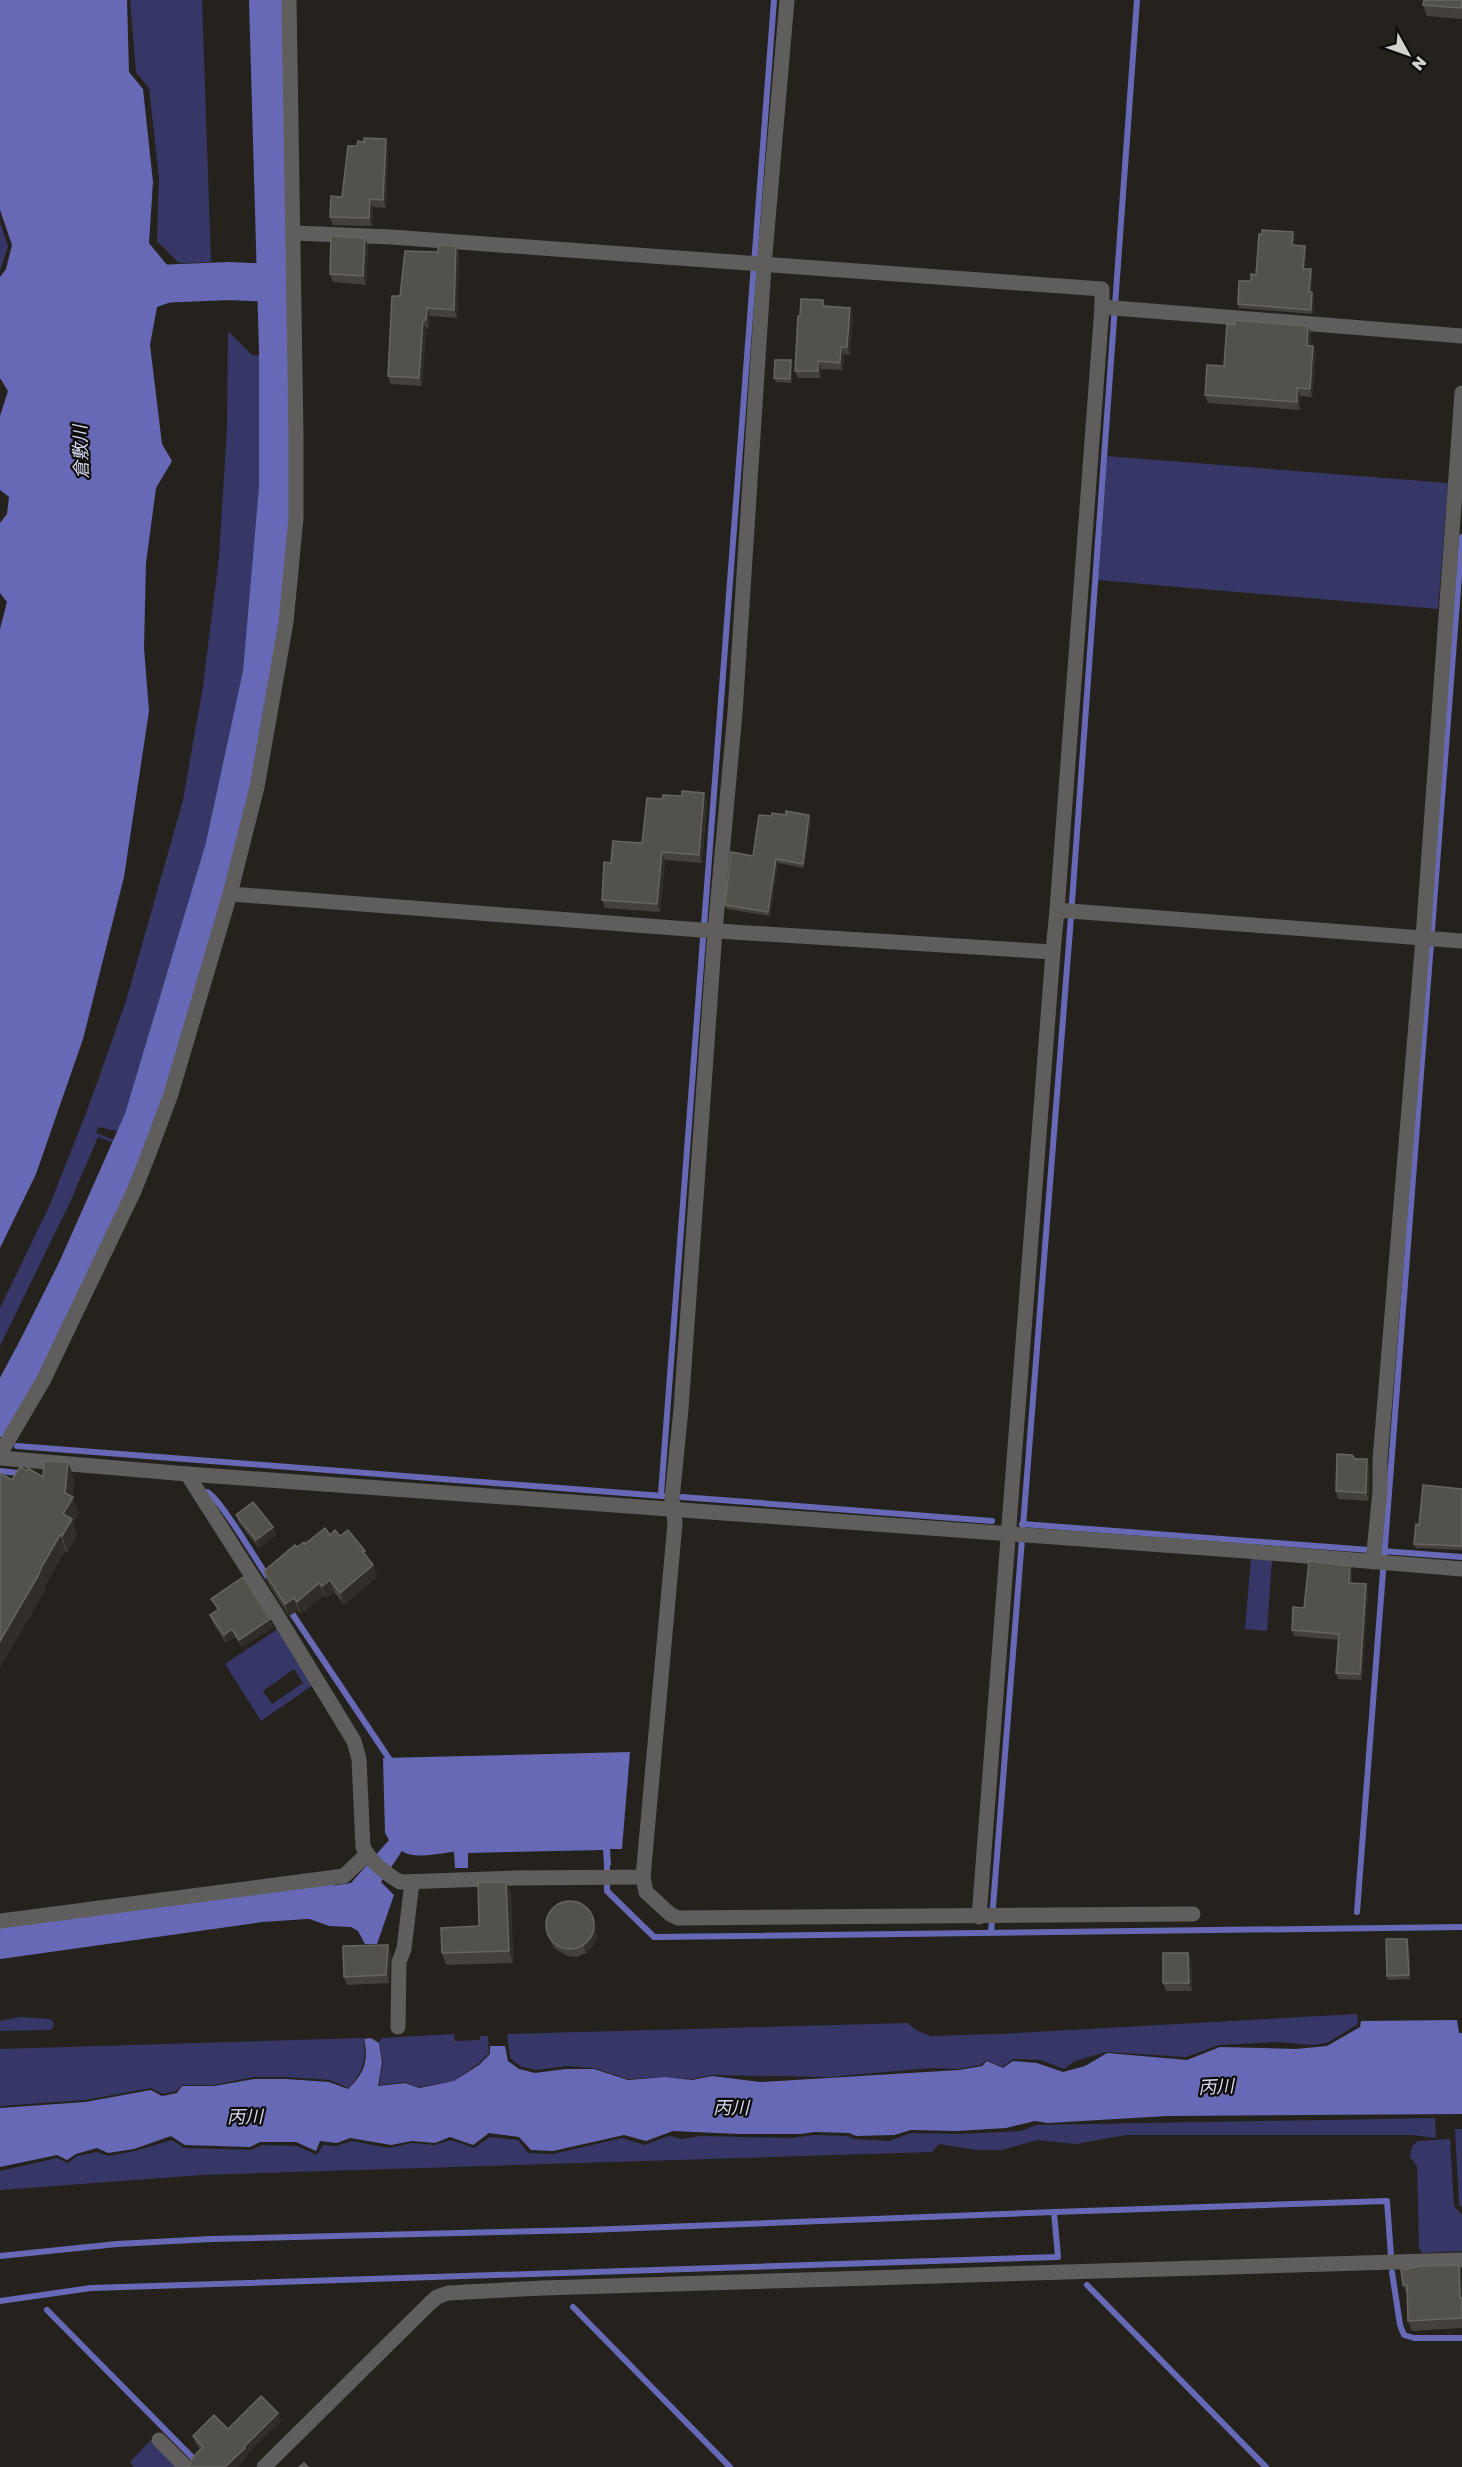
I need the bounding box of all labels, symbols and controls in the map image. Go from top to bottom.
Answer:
north arrow [1378,24,1438,84]
text: N [1408,53,1431,75]
water label: 倉敷川 [68,423,92,479]
water label: 丙川 [1197,2074,1237,2098]
water label: 丙川 [713,2096,751,2118]
water label: 丙川 [227,2105,265,2127]

